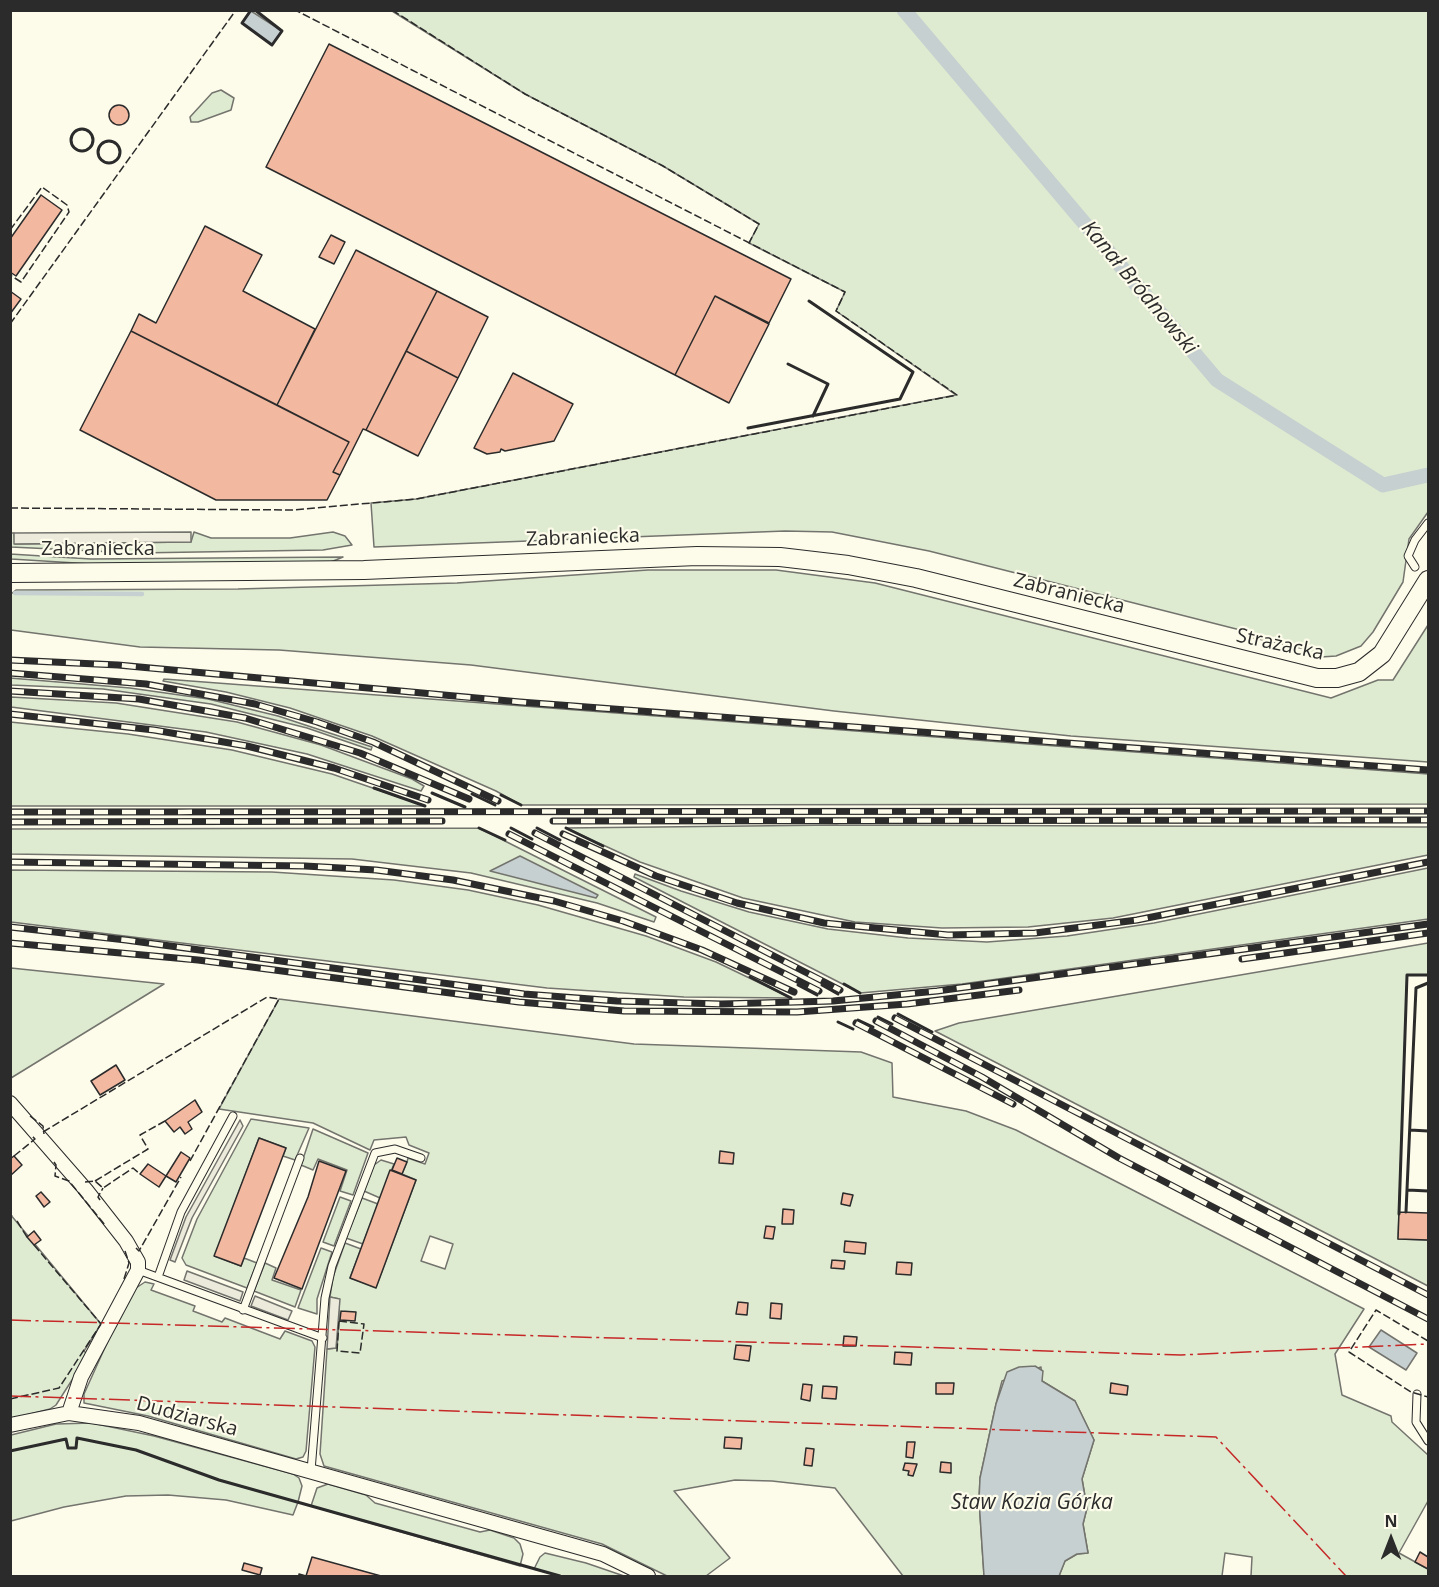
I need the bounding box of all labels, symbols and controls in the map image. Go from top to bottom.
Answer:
water label: Kanał Bródnowski [1076,216,1202,360]
street label: Zabraniecka [526,524,640,552]
street label: Zabraniecka [41,537,155,561]
street label: Zabraniecka [1011,569,1127,619]
street label: Strażacka [1234,624,1326,666]
street label: Dudziarska [134,1392,240,1442]
water label: Staw Kozia Górka [951,1490,1113,1516]
north arrow [1361,1509,1421,1569]
text: N [1384,1510,1398,1532]

